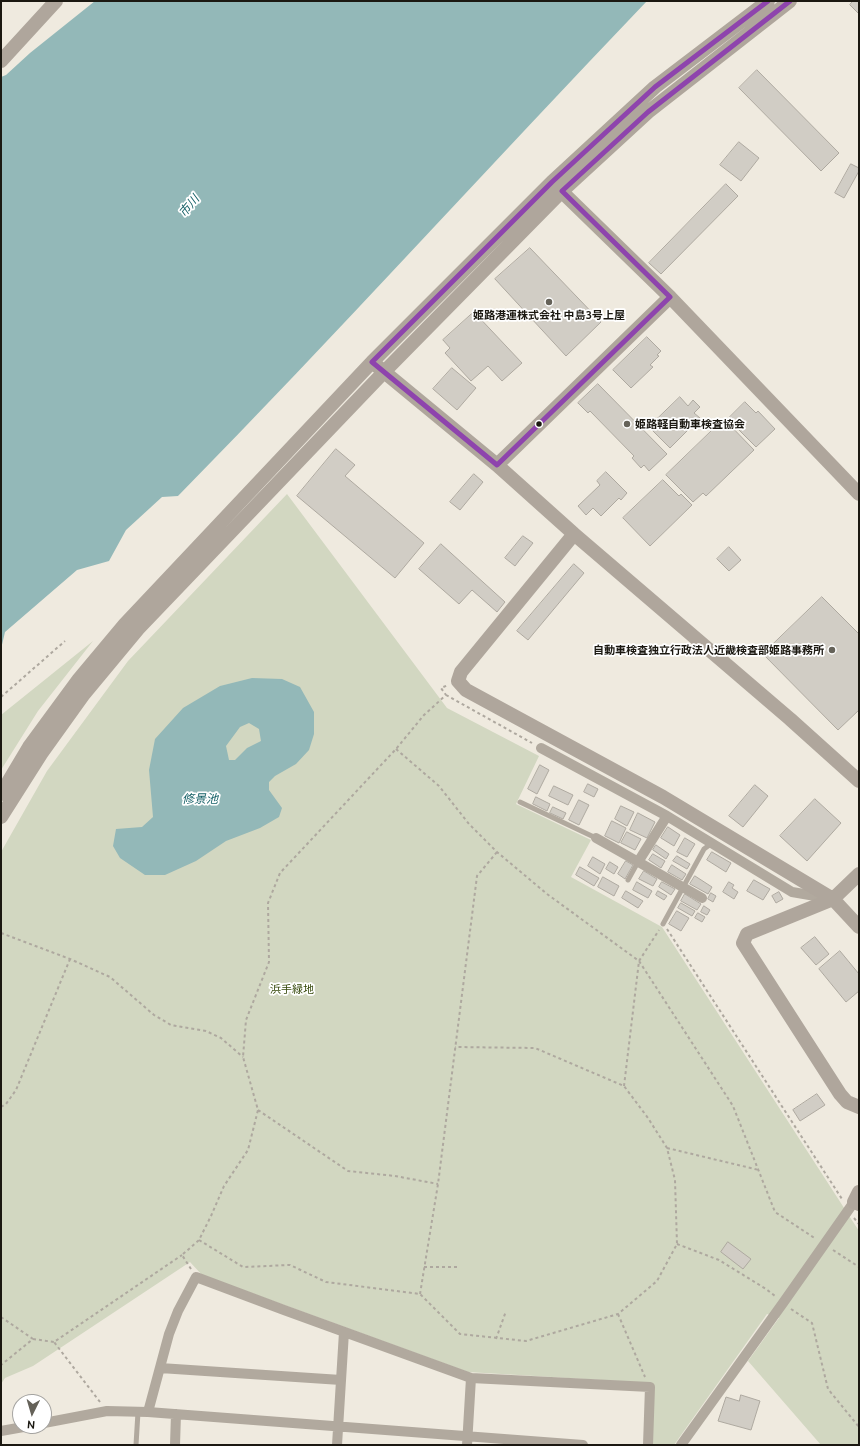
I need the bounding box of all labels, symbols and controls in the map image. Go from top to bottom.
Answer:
water label: 市川 [176,192,202,220]
marker: 姫路港運株式会社 中島3号上屋 [544,297,554,307]
place label: 姫路港運株式会社 中島3号上屋 [473,308,625,322]
place label: 姫路軽自動車検査協会 [635,417,745,431]
unlabelled marker [534,419,544,429]
marker: 姫路軽自動車検査協会 [622,419,632,429]
place label: 自動車検査独立行政法人近畿検査部姫路事務所 [593,643,824,657]
marker: 自動車検査独立行政法人近畿検査部姫路事務所 [827,645,837,655]
water label: 修景池 [182,792,218,806]
park label: 浜手緑地 [270,982,314,996]
north arrow [12,1394,52,1434]
text: N [26,1419,36,1431]

